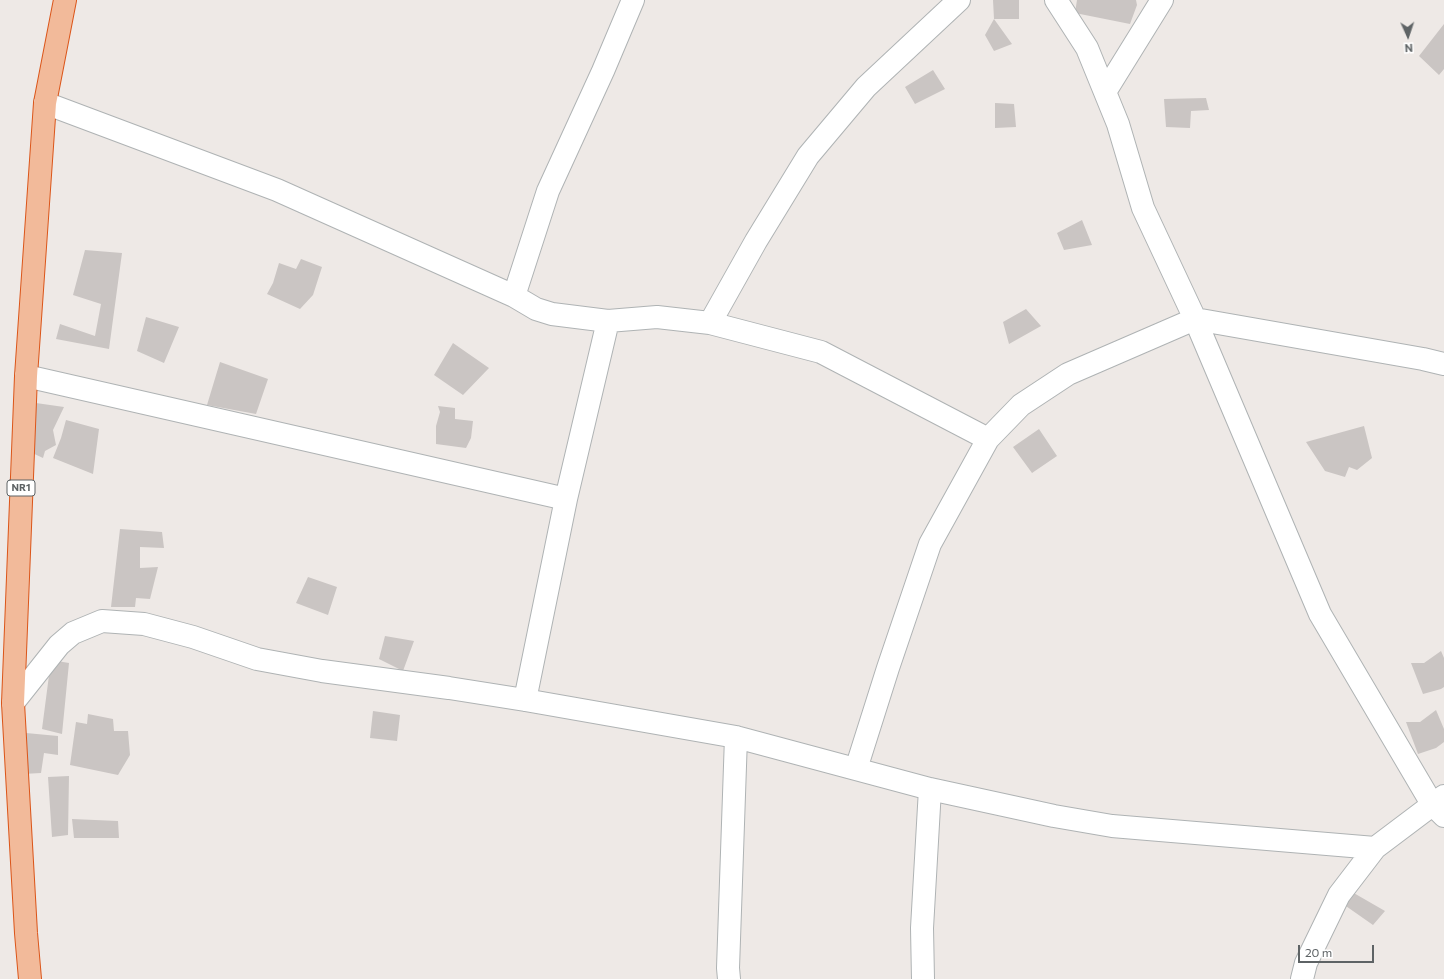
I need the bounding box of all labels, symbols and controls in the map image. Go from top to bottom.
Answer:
north arrow [1388,16,1428,56]
text: N [1404,42,1413,55]
road number: NR1 [7,480,35,496]
scale bar [1300,937,1376,963]
text: 20 m [1305,945,1332,959]

